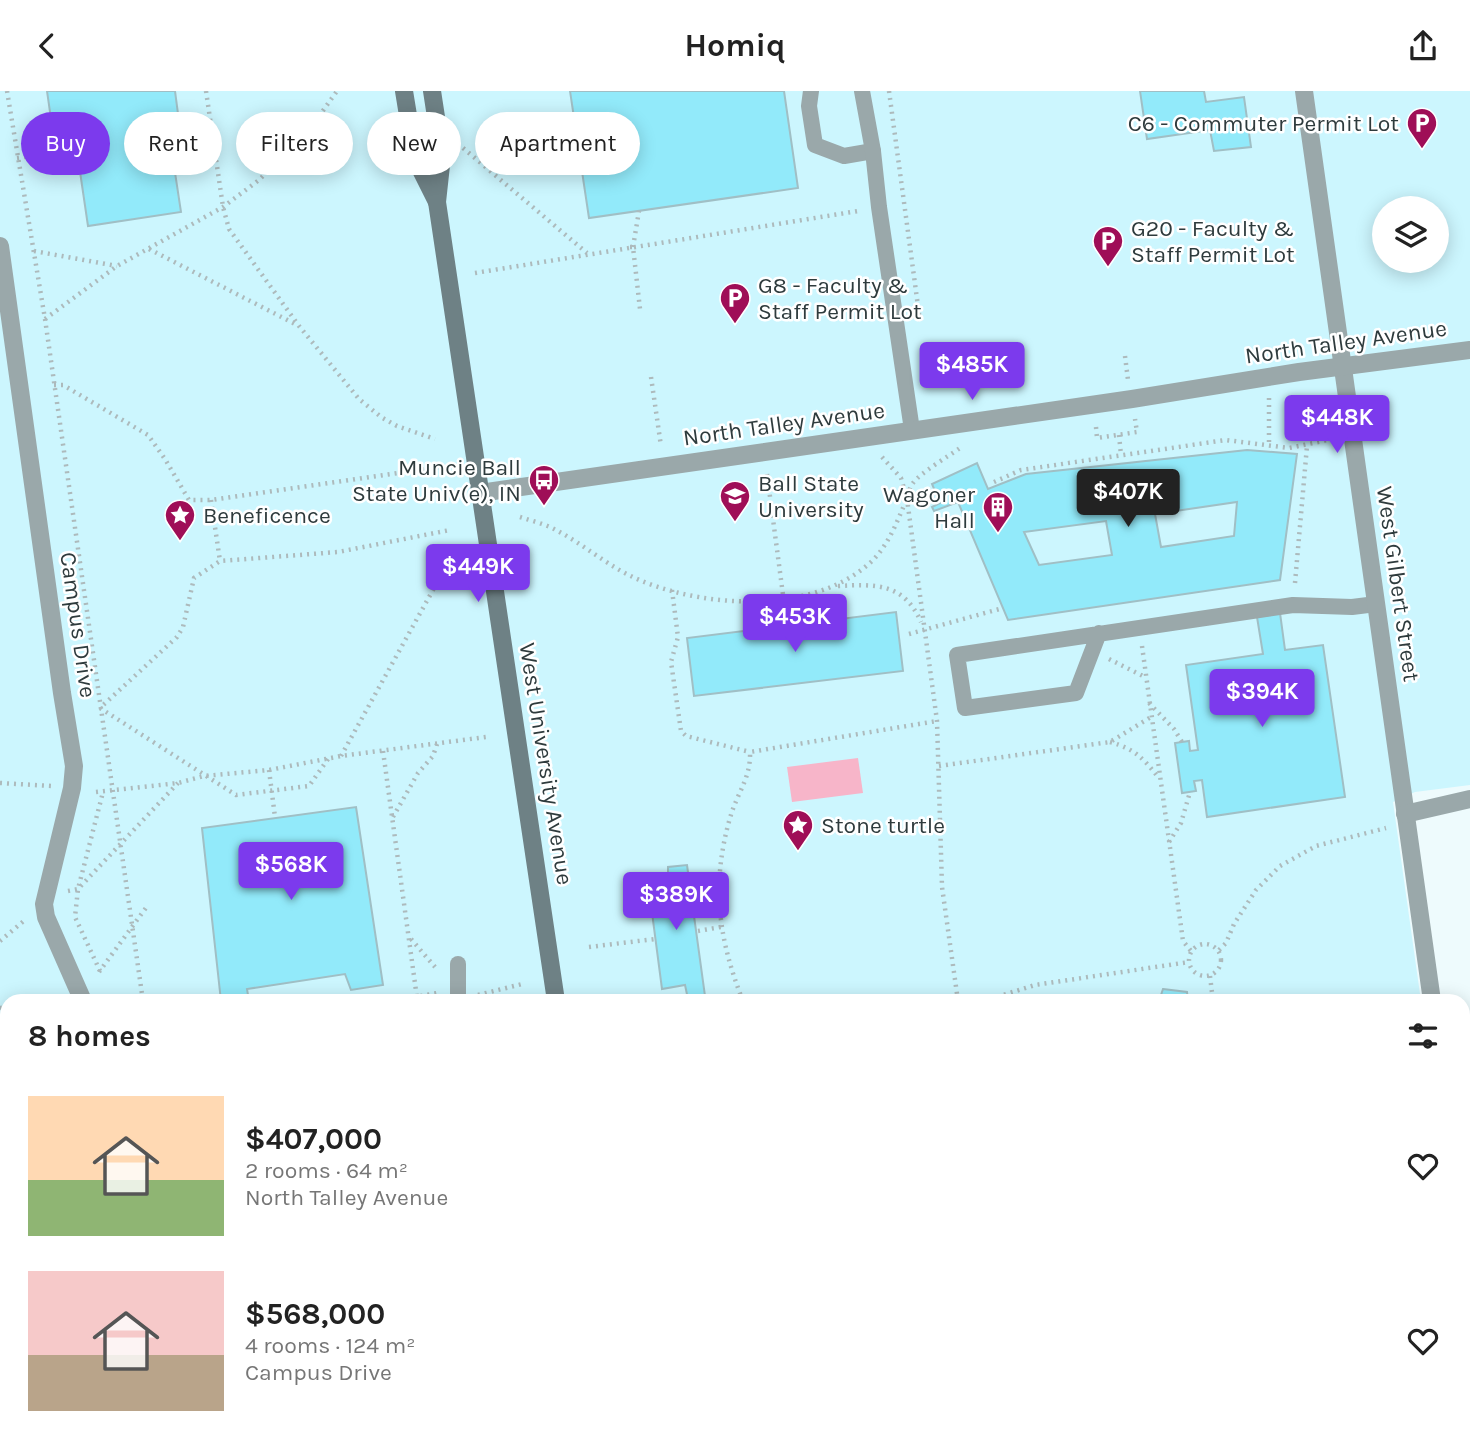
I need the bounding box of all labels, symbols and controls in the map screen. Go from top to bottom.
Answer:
icon: back [28,27,66,65]
text: Homiq [684,27,786,64]
icon: share [1404,27,1442,65]
parking icon: C6 - Commuter Permit Lot [1405,106,1439,150]
place label: C6 - Commuter Permit Lot [1128,110,1399,137]
chip: Buy [21,112,110,175]
chip: Rent [124,112,222,175]
chip: Filters [236,112,353,175]
chip: New [367,112,461,175]
chip: Apartment [475,112,640,175]
map controls [1372,196,1449,273]
button: layers [1372,196,1449,273]
place label: G20 - Faculty & Staff Permit Lot [1131,215,1295,268]
parking icon: G20 - Faculty & Staff Permit Lot [1091,224,1125,268]
place label: G8 - Faculty & Staff Permit Lot [758,272,922,325]
parking icon: G8 - Faculty & Staff Permit Lot [718,281,752,325]
street label: North Talley Avenue [1243,314,1449,370]
pin: $485K [923,343,1021,402]
text: $485K [936,351,1008,378]
pin: $448K [1288,395,1386,455]
street label: North Talley Avenue [681,396,887,452]
text: $448K [1300,404,1374,431]
place label: Muncie Ball State Univ(e), IN [352,454,521,507]
bus stop icon: Muncie Ball State Univ(e), IN [527,463,561,507]
pin: $407K [1079,469,1177,529]
place label: Ball State University [758,470,864,523]
text: $407K [1093,478,1163,505]
school or university icon: Ball State University [718,479,752,523]
place label: Wagoner Hall [883,481,976,534]
street label: West Gilbert Street [1371,485,1425,684]
building icon: Wagoner Hall [981,490,1015,534]
place icon: Beneficence [163,498,197,542]
place label: Beneficence [203,502,331,529]
pin: $449K [429,545,527,604]
street label: Campus Drive [54,550,102,700]
text: $449K [442,553,514,580]
pin: $453K [746,595,844,654]
text: $453K [759,603,831,630]
street label: West University Avenue [514,641,578,887]
pin: $394K [1213,669,1311,729]
text: $394K [1226,678,1298,705]
place icon: Stone turtle [781,808,815,852]
place label: Stone turtle [821,812,945,839]
pin: $568K [242,843,340,902]
text: $568K [254,851,328,878]
pin: $389K [627,873,725,932]
text: $389K [639,881,713,908]
icon: filters [1404,1017,1442,1055]
text: 8 homes [28,1018,151,1054]
text: $407,000 [245,1121,382,1157]
icon: home [84,1124,168,1208]
icon: heart [1404,1147,1442,1185]
text: 2 rooms · 64 m² [245,1157,408,1184]
text: North Talley Avenue [245,1184,448,1211]
text: $568,000 [245,1296,385,1332]
icon: home [84,1299,168,1383]
icon: heart [1404,1322,1442,1360]
text: 4 rooms · 124 m² [245,1332,415,1359]
text: Campus Drive [245,1359,392,1386]

